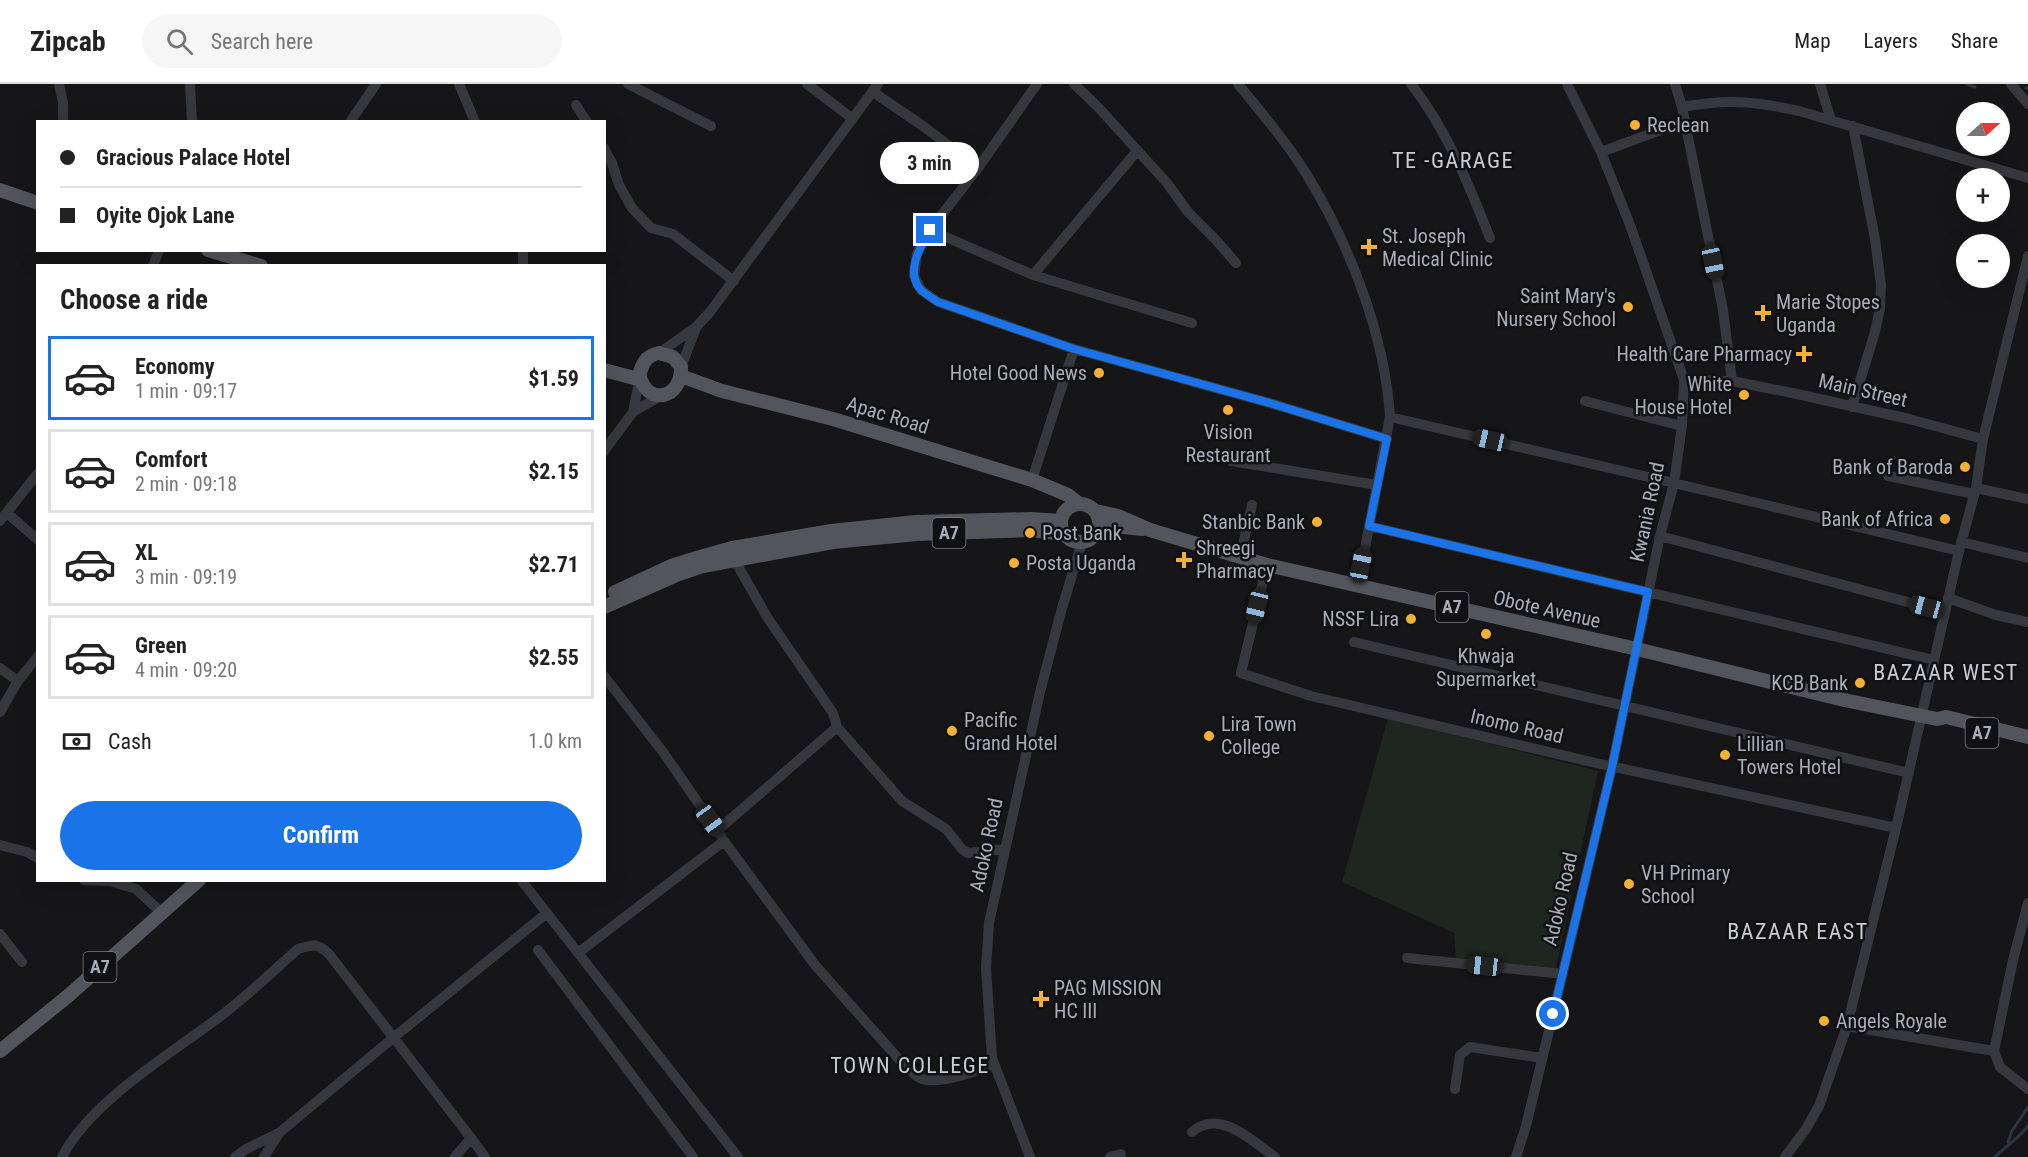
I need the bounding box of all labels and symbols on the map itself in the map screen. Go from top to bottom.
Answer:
north arrow [1956,102,2010,156]
place label: Reclean [1647,113,1709,137]
marker: Reclean [1628,118,1642,132]
callout: 3 min [880,143,980,185]
district label: TE -GARAGE [1392,148,1514,173]
route end [916,216,943,243]
place label: St. Joseph Medical Clinic [1382,224,1493,271]
marker: St. Joseph Medical Clinic [1360,238,1378,256]
car [1700,243,1726,281]
place label: Saint Mary's Nursery School [1496,284,1616,331]
place label: Marie Stopes Uganda [1776,290,1880,337]
marker: Saint Mary's Nursery School [1621,300,1635,314]
marker: Marie Stopes Uganda [1754,304,1772,322]
place label: Health Care Pharmacy [1616,342,1792,366]
marker: Health Care Pharmacy [1797,347,1811,361]
place label: Hotel Good News [950,361,1087,385]
marker: Hotel Good News [1092,366,1106,380]
street label: Main Street [1816,368,1910,412]
place label: White House Hotel [1634,372,1732,419]
marker: White House Hotel [1737,388,1751,402]
street label: Apac Road [844,391,932,439]
marker: Vision Restaurant [1221,403,1235,417]
place label: Vision Restaurant [1185,420,1271,467]
car [1470,427,1510,453]
place label: Bank of Baroda [1832,455,1953,479]
street label: Kwania Road [1625,460,1669,564]
marker: Bank of Baroda [1958,460,1972,474]
place label: Bank of Africa [1821,507,1933,531]
place label: Stanbic Bank [1202,510,1305,534]
marker: Bank of Africa [1938,512,1952,526]
marker: Stanbic Bank [1310,515,1324,529]
road number: A7 [932,518,966,548]
place label: Post Bank [1042,521,1122,545]
marker: Post Bank [1023,526,1037,540]
place label: Shreegi Pharmacy [1196,536,1275,583]
car [1349,546,1373,584]
place label: Posta Uganda [1026,551,1136,575]
marker: Shreegi Pharmacy [1177,553,1191,567]
marker: Posta Uganda [1007,556,1021,570]
street label: Obote Avenue [1491,585,1603,633]
car [1244,586,1270,626]
road number: A7 [1436,592,1468,622]
car [1906,594,1946,620]
place label: NSSF Lira [1322,607,1399,631]
marker: NSSF Lira [1404,612,1418,626]
marker: Khwaja Supermarket [1479,627,1493,641]
place label: Khwaja Supermarket [1436,644,1536,691]
district label: BAZAAR WEST [1873,660,2019,685]
place label: KCB Bank [1771,671,1848,695]
marker: KCB Bank [1853,676,1867,690]
street label: Inomo Road [1468,704,1566,748]
place label: Pacific Grand Hotel [964,708,1058,755]
place label: Lira Town College [1221,712,1297,759]
road number: A7 [1966,718,1998,748]
marker: Pacific Grand Hotel [945,724,959,738]
marker: Lira Town College [1202,729,1216,743]
place label: Lillian Towers Hotel [1737,732,1841,779]
marker: Lillian Towers Hotel [1718,748,1732,762]
street label: Adoko Road [964,796,1008,894]
car [692,800,728,840]
street label: Adoko Road [1538,850,1582,948]
place label: VH Primary School [1641,861,1730,908]
marker: VH Primary School [1622,877,1636,891]
district label: BAZAAR EAST [1727,919,1869,944]
road number: A7 [84,952,116,982]
car [1465,955,1503,977]
place label: PAG MISSION HC III [1054,976,1162,1023]
marker: PAG MISSION HC III [1032,990,1050,1008]
route start [1539,1000,1566,1027]
place label: Angels Royale [1836,1009,1947,1033]
marker: Angels Royale [1817,1014,1831,1028]
district label: TOWN COLLEGE [830,1053,990,1078]

